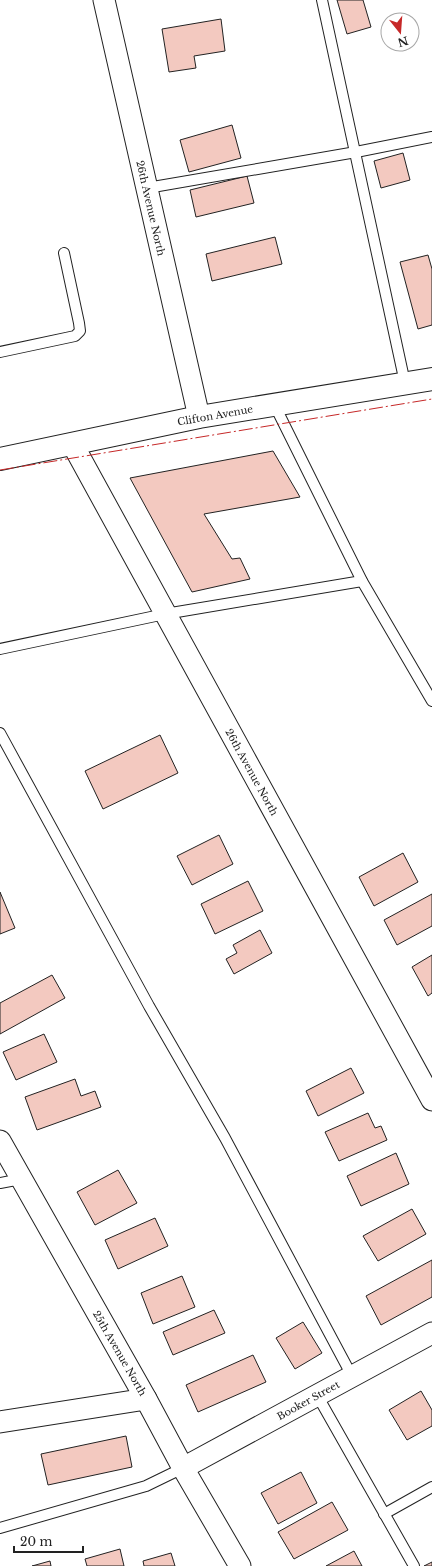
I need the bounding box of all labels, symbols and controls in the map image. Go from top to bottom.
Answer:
north arrow [380,12,420,52]
text: N [395,33,410,50]
street label: 26th Avenue North [133,159,168,257]
street label: Clifton Avenue [176,402,254,429]
street label: 26th Avenue North [222,727,281,818]
street label: 25th Avenue North [90,1308,149,1398]
street label: Booker Street [275,1378,342,1423]
scale bar [14,1528,83,1554]
text: 20 m [20,1534,52,1549]

